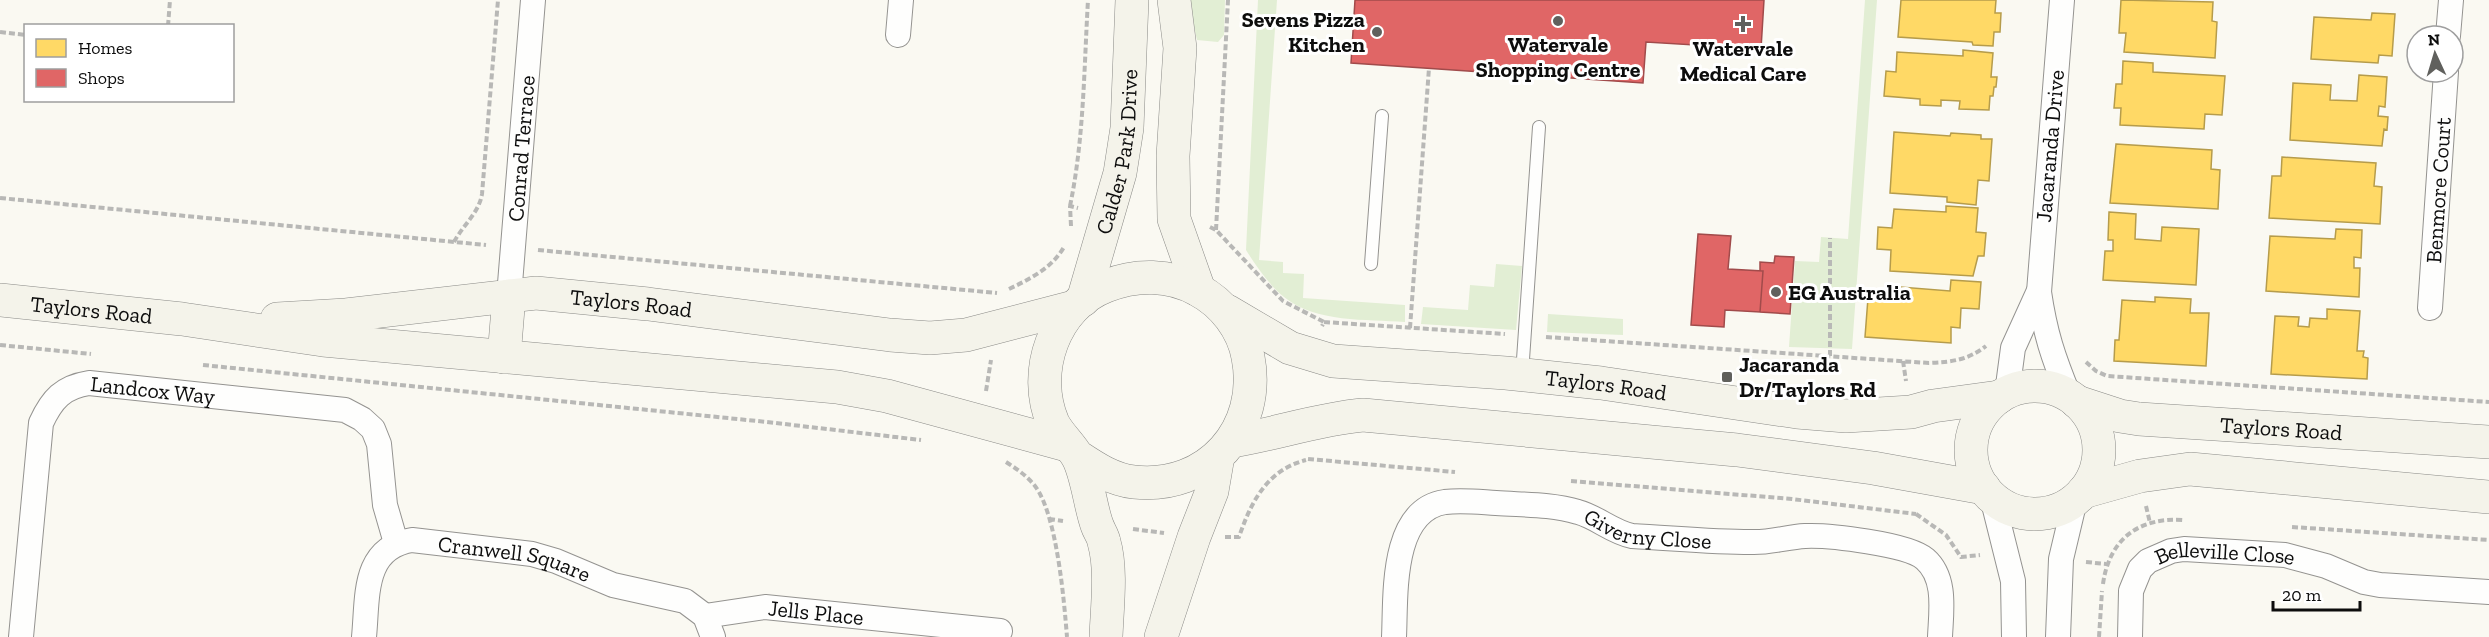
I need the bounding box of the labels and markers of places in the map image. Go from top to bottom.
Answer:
place label: Sevens Pizza Kitchen [1241,6,1365,58]
marker: Watervale Shopping Centre [1551,14,1565,28]
marker: Watervale Medical Care [1734,15,1752,33]
marker: Sevens Pizza Kitchen [1370,25,1384,39]
place label: Watervale Shopping Centre [1476,31,1641,83]
place label: Watervale Medical Care [1680,35,1807,87]
place label: EG Australia [1788,279,1911,306]
marker: EG Australia [1769,285,1783,299]
place label: Jacaranda Dr/Taylors Rd [1739,351,1876,403]
marker: Jacaranda Dr/Taylors Rd [1720,370,1734,384]

